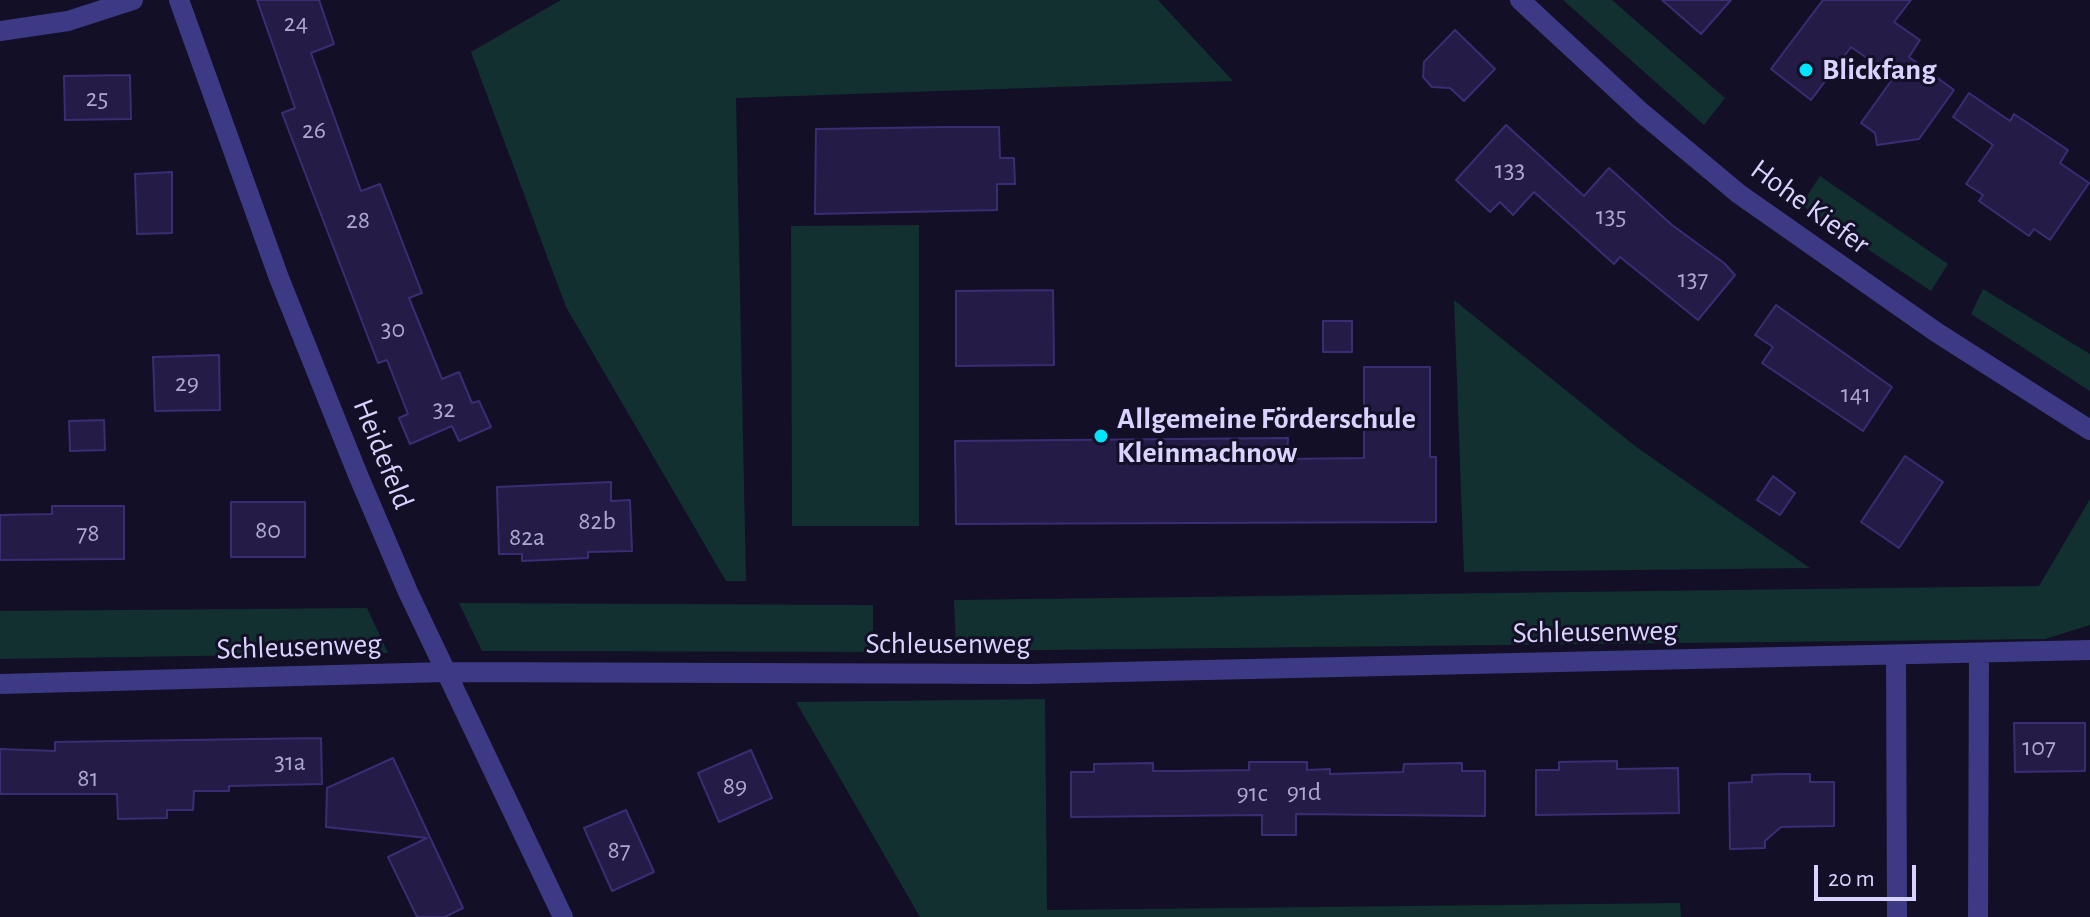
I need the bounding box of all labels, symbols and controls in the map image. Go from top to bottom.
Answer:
house number: 24 [284,7,308,39]
place label: Blickfang [1822,52,1936,88]
marker: Blickfang [1797,61,1815,79]
house number: 25 [86,82,108,114]
house number: 26 [302,114,326,146]
street label: Hohe Kiefer [1743,152,1877,262]
house number: 133 [1495,154,1525,186]
house number: 135 [1596,200,1626,232]
house number: 28 [346,204,370,236]
house number: 137 [1678,263,1708,295]
house number: 30 [381,313,405,345]
house number: 29 [175,367,199,399]
house number: 141 [1841,378,1871,410]
house number: 32 [433,393,455,425]
street label: Heidefeld [345,394,421,514]
place label: Allgemeine Förderschule Kleinmachnow [1117,401,1416,472]
marker: Allgemeine Förderschule Kleinmachnow [1092,427,1110,445]
house number: 82b [578,505,616,537]
house number: 80 [255,514,281,546]
house number: 78 [76,517,100,549]
house number: 82a [509,521,545,553]
street label: Schleusenweg [1512,613,1678,651]
street label: Schleusenweg [216,626,382,668]
street label: Schleusenweg [865,626,1031,662]
house number: 107 [2022,731,2056,763]
house number: 31a [274,746,306,778]
house number: 81 [77,762,99,794]
house number: 89 [723,770,747,802]
house number: 91d [1287,776,1321,808]
house number: 91c [1236,777,1268,809]
house number: 87 [607,834,631,866]
scale bar [1818,849,1920,899]
text: 20 m [1828,867,1875,891]

